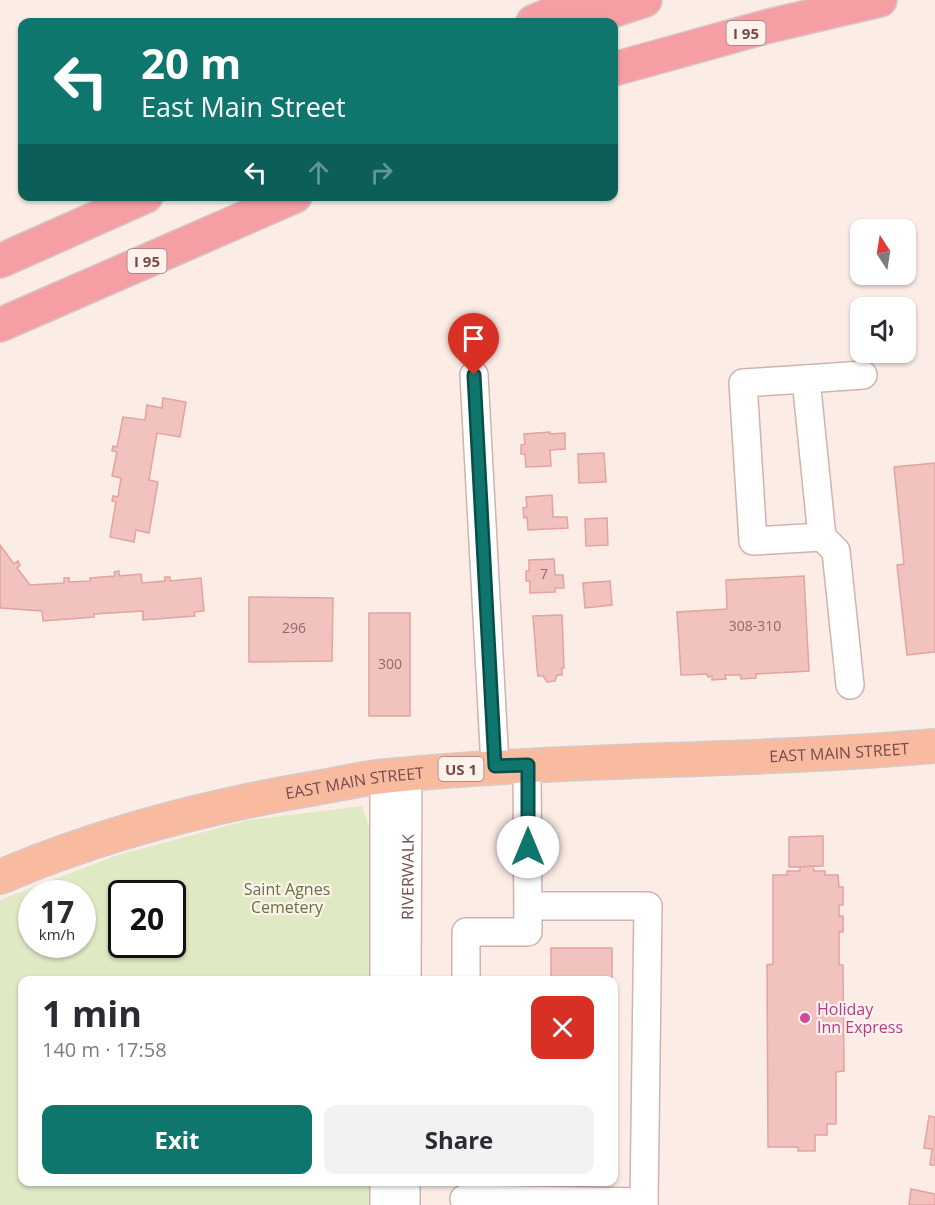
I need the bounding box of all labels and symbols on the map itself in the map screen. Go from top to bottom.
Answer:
road number: I 95 [726,21,766,45]
north arrow [850,219,916,285]
road number: I 95 [128,249,166,273]
pin [448,313,499,375]
house number: 7 [540,564,548,583]
house number: 308-310 [729,616,781,635]
house number: 296 [282,618,306,637]
house number: 300 [378,654,402,673]
street label: EAST MAIN STREET [769,737,910,767]
road number: US 1 [438,757,484,781]
street label: EAST MAIN STREET [283,762,425,804]
position arrow [496,815,560,879]
street label: RIVERWALK [396,834,419,920]
park label: Saint Agnes Cemetery [244,878,330,918]
speed limit sign: 20 [108,880,186,958]
place label: Holiday Inn Express [817,998,903,1038]
marker: Holiday Inn Express [798,1011,812,1025]

